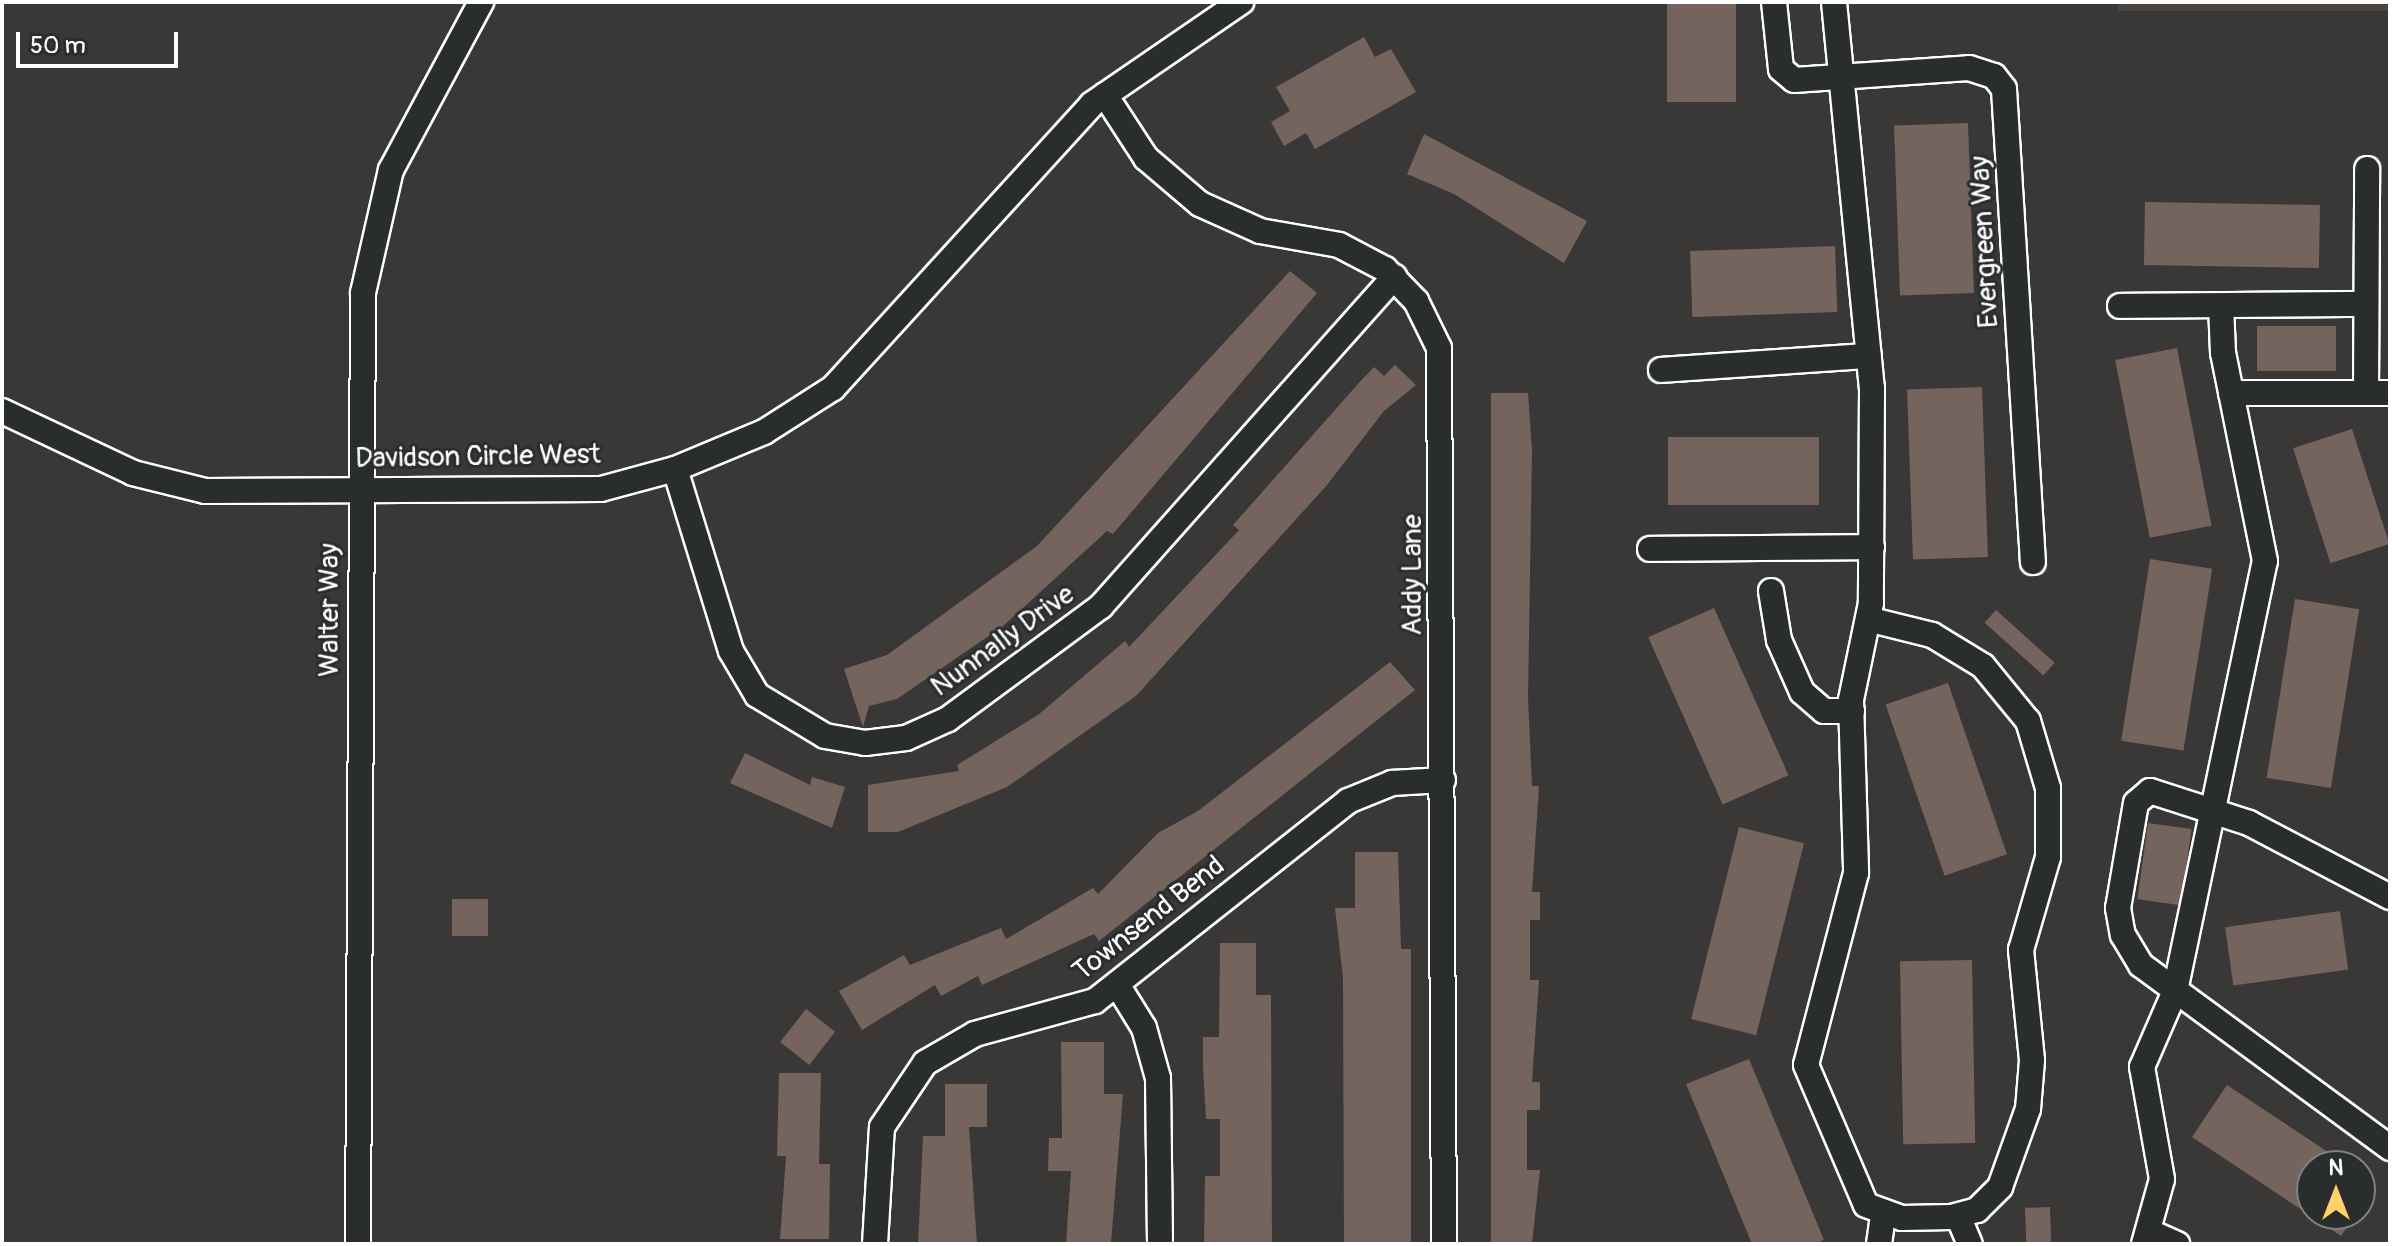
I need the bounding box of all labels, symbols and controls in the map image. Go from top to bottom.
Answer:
scale bar [20,16,182,66]
text: 50 m [30,31,86,60]
street label: Evergreen Way [1964,155,2006,329]
street label: Davidson Circle West [355,438,601,476]
street label: Addy Lane [1396,514,1430,636]
street label: Walter Way [313,543,347,677]
street label: Nunnally Drive [925,578,1081,704]
street label: Townsend Bend [1066,849,1232,989]
north arrow [2296,1150,2376,1230]
text: N [2329,1154,2343,1182]

